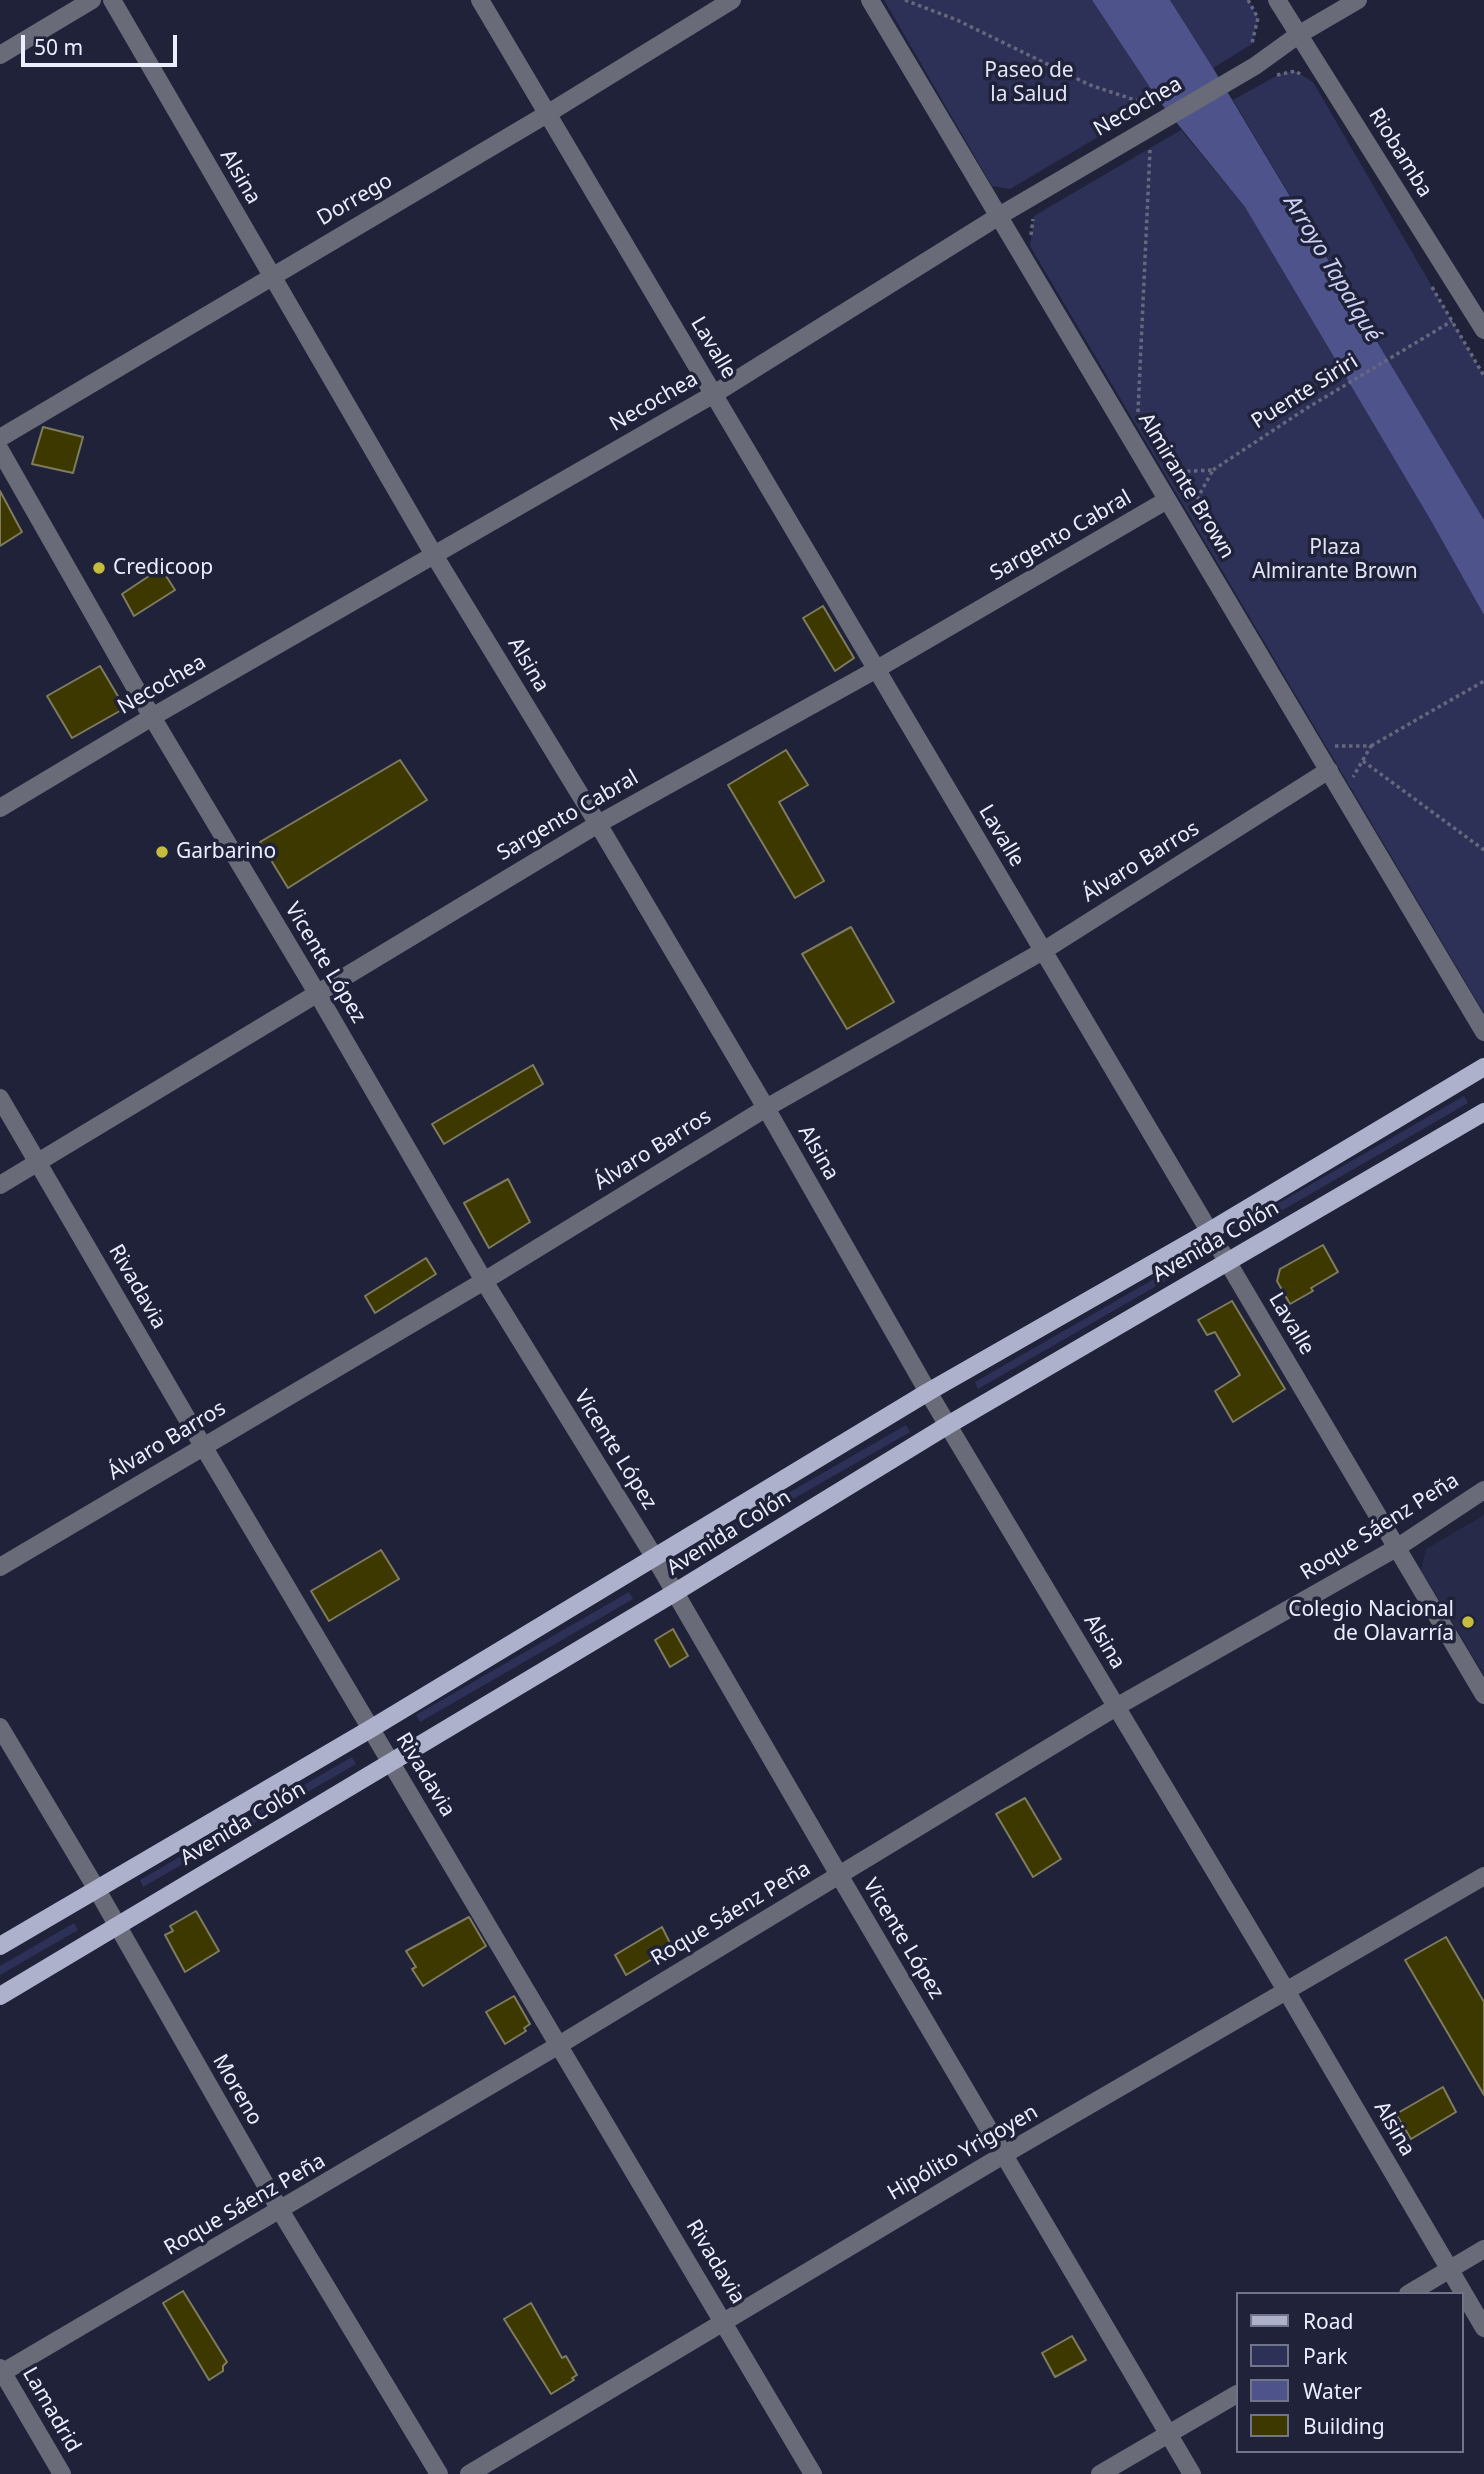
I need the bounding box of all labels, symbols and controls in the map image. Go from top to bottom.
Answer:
scale bar [24,21,180,65]
text: 50 m [34,33,83,61]
park label: Paseo de la Salud [984,58,1074,108]
street label: Necochea [1090,72,1186,142]
street label: Riobamba [1363,104,1437,202]
street label: Alsina [214,145,266,209]
street label: Dorrego [313,168,397,232]
water label: Arroyo Tapalqué [1277,191,1387,347]
street label: Lavalle [685,312,741,384]
street label: Puente Siriri [1247,349,1363,435]
street label: Necochea [606,367,702,437]
street label: Almirante Brown [1133,409,1239,563]
street label: Sargento Cabral [986,485,1136,587]
park label: Plaza Almirante Brown [1252,535,1418,585]
place label: Credicoop [113,555,213,581]
marker: Credicoop [91,560,107,576]
street label: Alsina [502,633,554,697]
street label: Necochea [114,650,210,720]
street label: Sargento Cabral [493,765,643,867]
street label: Lavalle [973,800,1029,872]
street label: Álvaro Barros [1078,816,1204,908]
place label: Garbarino [176,839,276,865]
marker: Garbarino [154,844,170,860]
street label: Vicente López [279,898,371,1028]
street label: Álvaro Barros [590,1104,716,1196]
street label: Alsina [792,1121,844,1185]
street label: Avenida Colón [1148,1196,1284,1288]
street label: Rivadavia [103,1240,171,1334]
street label: Lavalle [1263,1288,1319,1360]
street label: Vicente López [568,1386,662,1514]
street label: Álvaro Barros [104,1396,230,1486]
street label: Roque Sáenz Peña [1296,1468,1464,1586]
street label: Avenida Colón [662,1485,796,1581]
place label: Colegio Nacional de Olavarría [1288,1597,1454,1647]
street label: Alsina [1078,1610,1130,1674]
marker: Colegio Nacional de Olavarría [1460,1614,1476,1630]
street label: Rivadavia [390,1728,460,1822]
street label: Avenida Colón [176,1777,310,1871]
street label: Roque Sáenz Peña [647,1856,815,1972]
street label: Vicente López [857,1874,949,2004]
street label: Moreno [207,2050,267,2130]
street label: Alsina [1368,2097,1420,2161]
street label: Hipólito Yrigoyen [883,2100,1043,2206]
street label: Roque Sáenz Peña [160,2149,330,2261]
street label: Rivadavia [680,2215,750,2309]
legend [1236,2292,1463,2453]
text: Road [1303,2307,1353,2335]
text: Park [1303,2342,1347,2370]
street label: Lamadrid [17,2363,85,2457]
text: Water [1303,2377,1362,2405]
text: Building [1303,2412,1385,2440]

